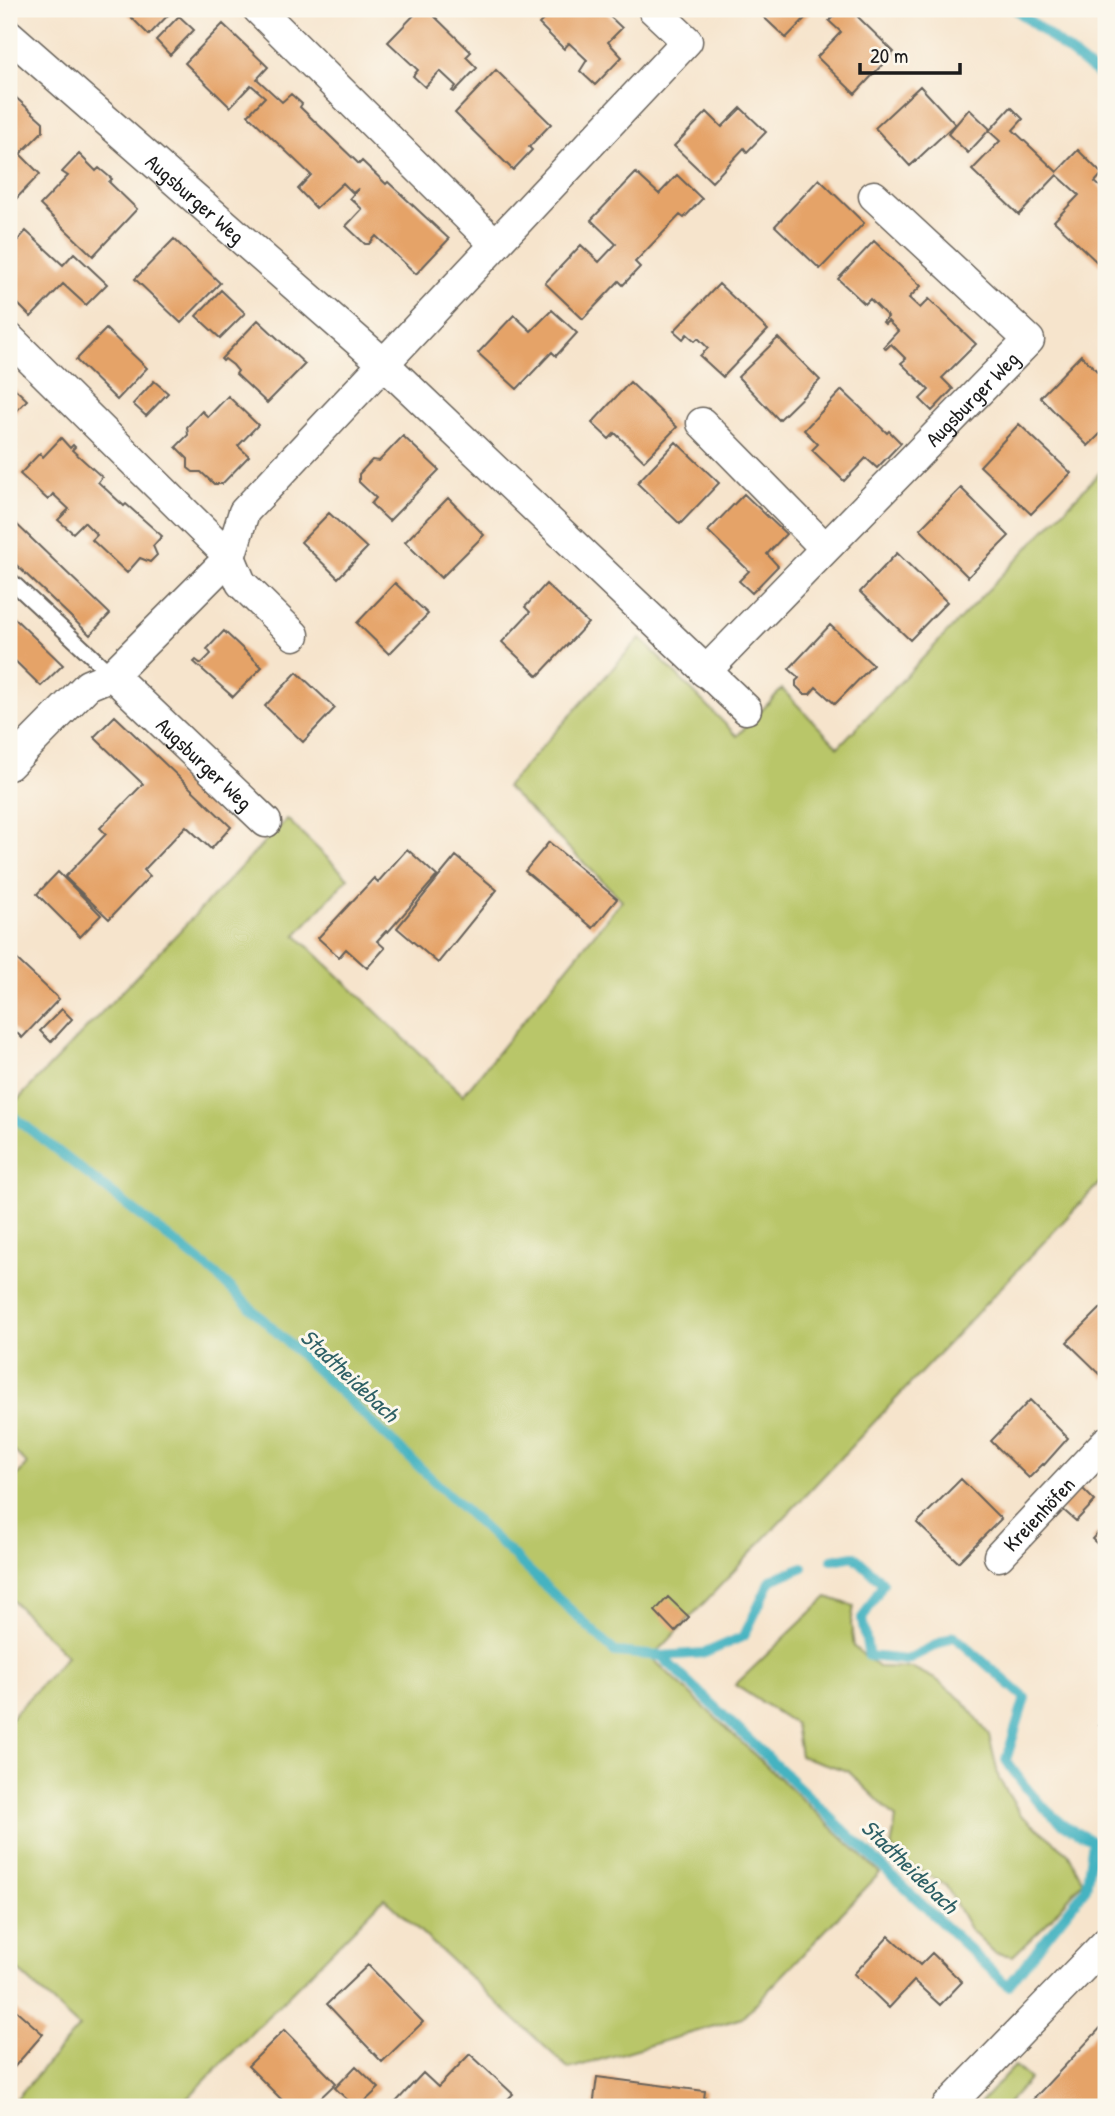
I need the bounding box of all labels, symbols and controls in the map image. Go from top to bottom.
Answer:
scale bar [860,32,959,76]
text: 20 m [870,41,908,70]
street label: Augsburger Weg [140,147,251,250]
street label: Augsburger Weg [919,345,1025,453]
street label: Augsburger Weg [150,711,259,816]
water label: Stadtheidebach [294,1322,407,1429]
street label: Kreienhöfen [996,1470,1081,1557]
water label: Stadtheidebach [855,1812,966,1921]

